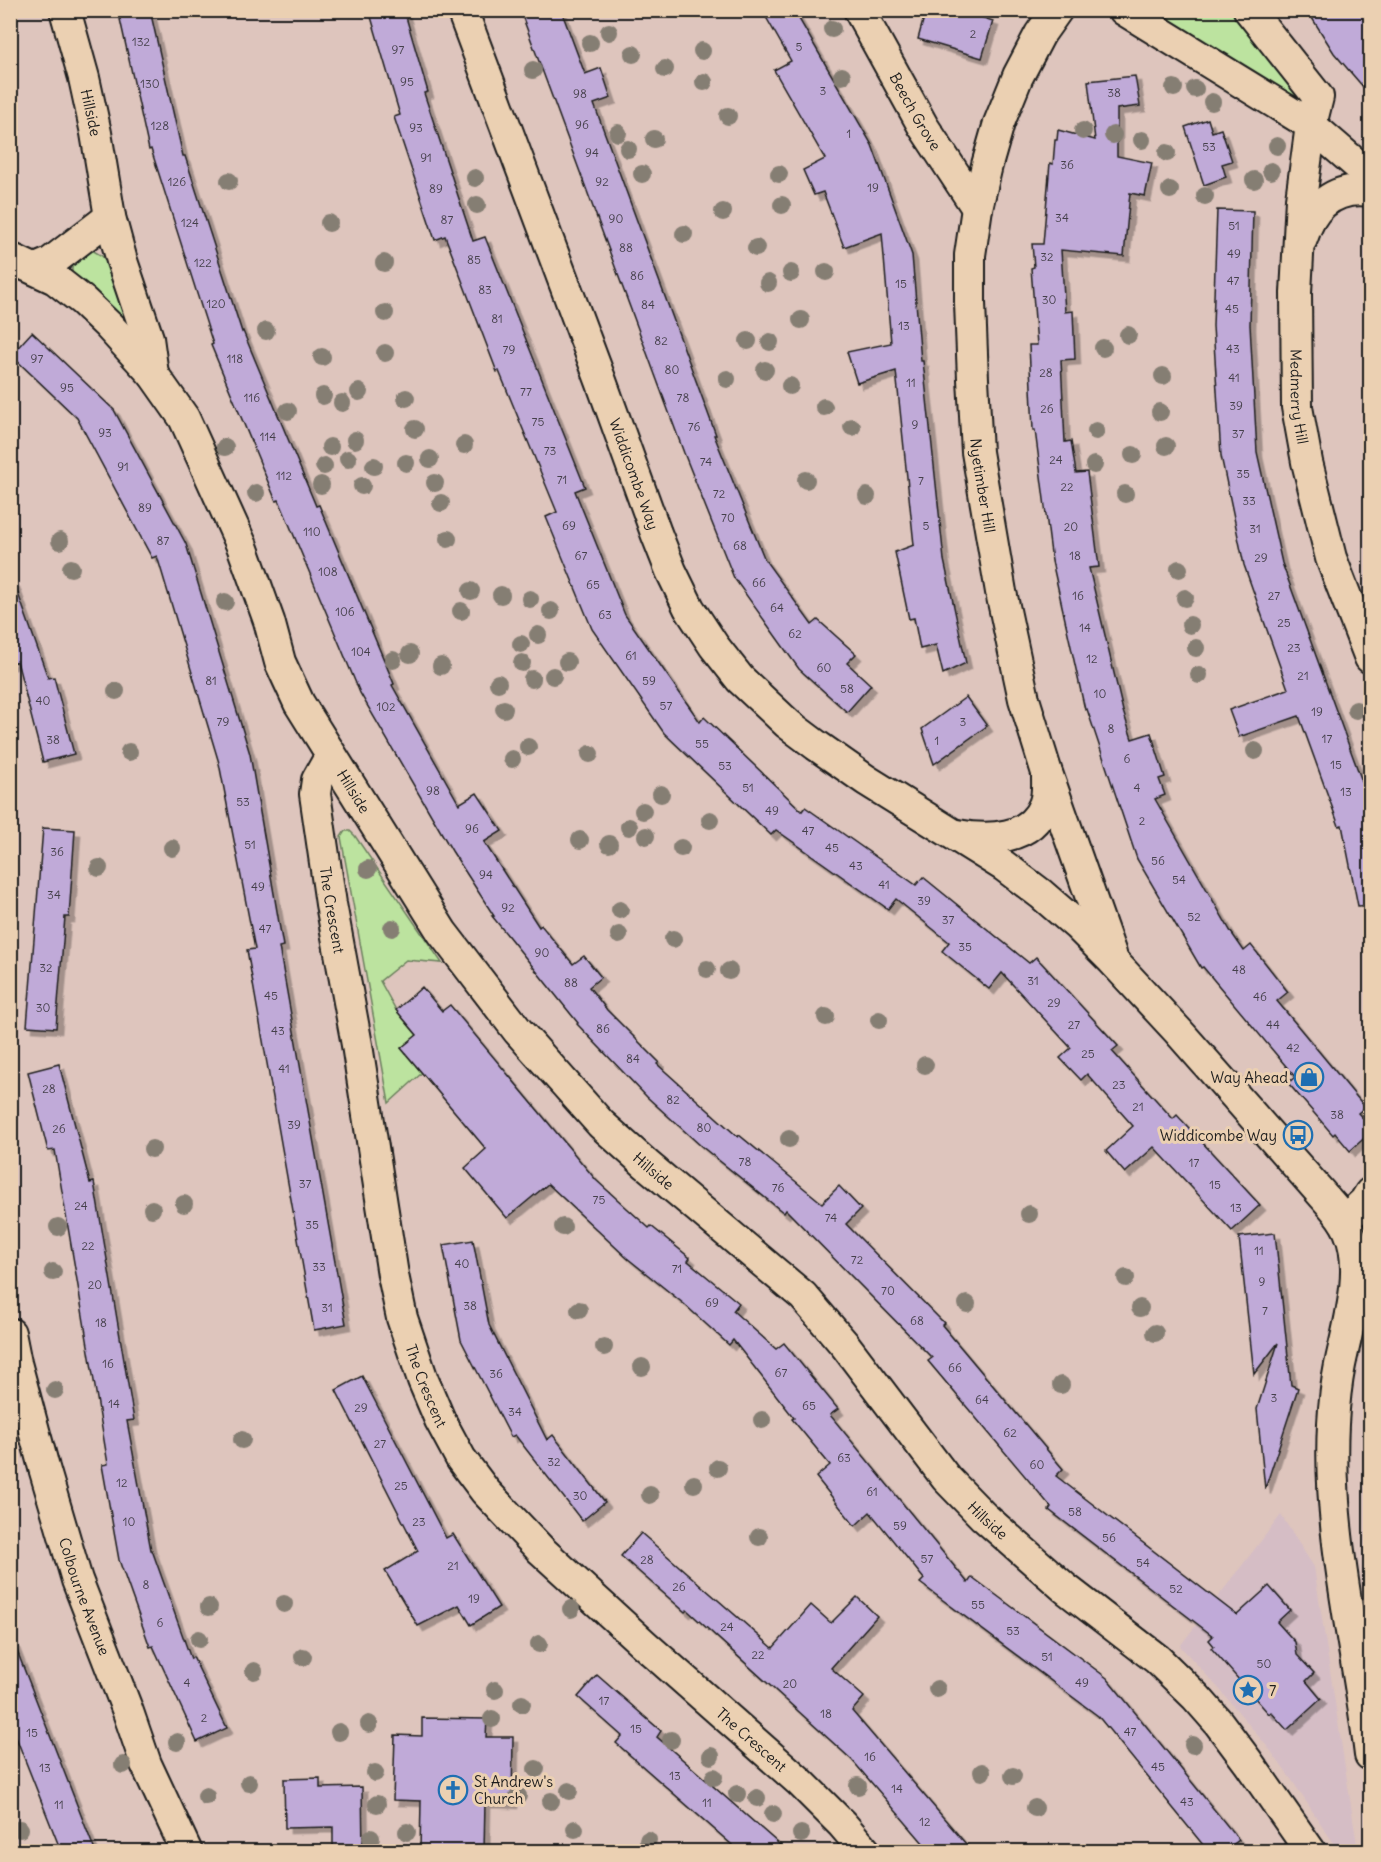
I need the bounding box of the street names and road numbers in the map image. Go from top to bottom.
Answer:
street label: Beech Grove [886,69,946,154]
street label: Hillside [77,87,106,138]
street label: Medmerry Hill [1287,349,1313,446]
street label: Widdicombe Way [606,416,664,532]
street label: Nyetimber Hill [967,438,1000,534]
street label: Hillside [333,766,375,816]
street label: The Crescent [316,865,349,955]
street label: Hillside [629,1148,678,1193]
street label: The Crescent [402,1342,452,1431]
street label: Hillside [964,1497,1012,1543]
street label: Colbourne Avenue [55,1535,115,1658]
street label: The Crescent [713,1703,791,1775]

